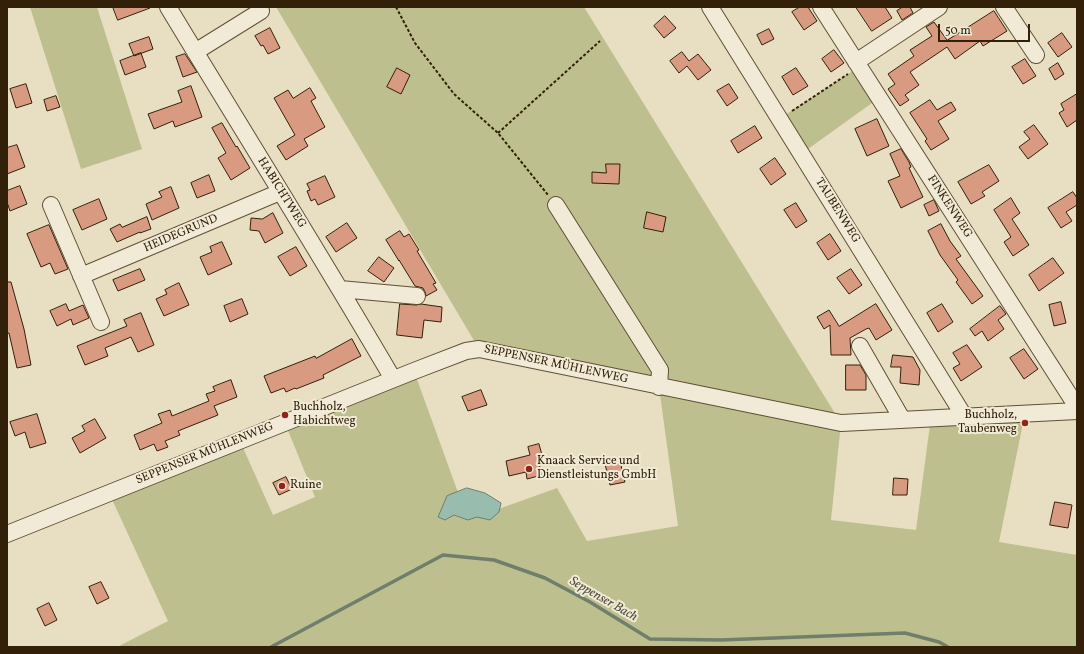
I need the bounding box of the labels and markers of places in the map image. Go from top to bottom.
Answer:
place label: Buchholz, Habichtweg [293,401,356,429]
place label: Buchholz, Taubenweg [958,409,1017,437]
marker: Buchholz, Habichtweg [280,410,290,420]
marker: Buchholz, Taubenweg [1020,418,1030,428]
place label: Knaack Service und Dienstleistungs GmbH [537,455,656,483]
marker: Knaack Service und Dienstleistungs GmbH [524,464,534,474]
place label: Ruine [290,479,321,493]
marker: Ruine [277,481,287,491]

